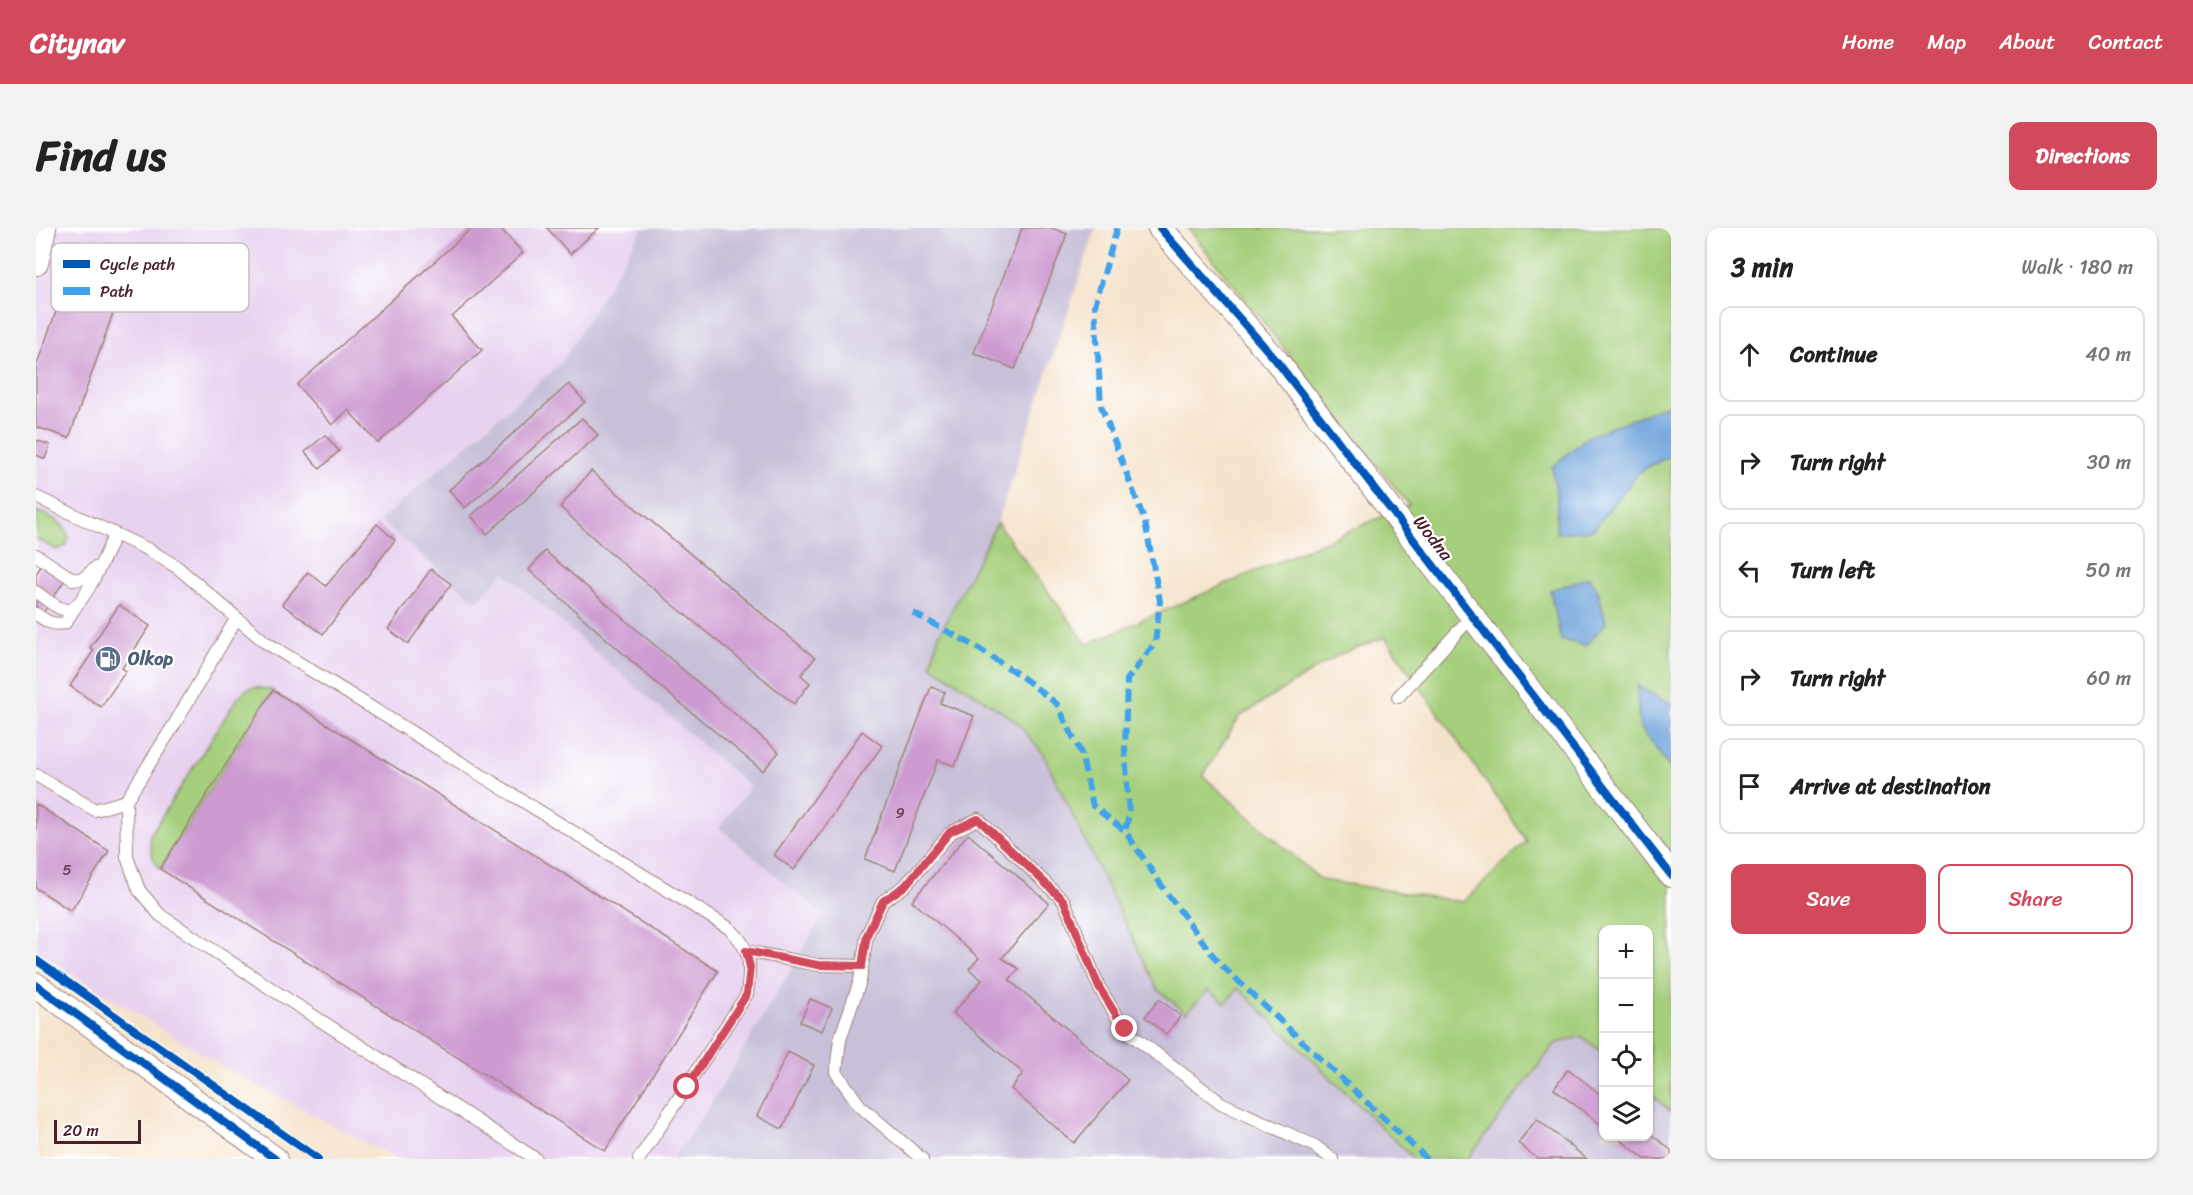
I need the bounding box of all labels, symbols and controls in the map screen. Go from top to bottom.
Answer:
text: Citynav [30,18,124,67]
text: Home [1842,23,1894,61]
text: Map [1927,23,1966,61]
text: About [1999,23,2056,61]
text: Contact [2089,23,2163,61]
text: Find us [36,119,166,193]
button: Directions [2009,122,2157,190]
legend [51,243,249,312]
text: 3 min [1731,244,1793,290]
text: Cycle path [100,250,175,279]
text: Walk · 180 m [2022,250,2133,285]
text: Path [100,277,133,306]
text: Continue [1790,335,1878,374]
text: 40 m [2085,337,2131,372]
icon: ahead [1733,338,1766,371]
text: Turn right [1790,443,1885,482]
text: 30 m [2087,445,2131,480]
icon: right [1733,446,1766,479]
street label: Wodna [1405,508,1462,569]
text: Turn left [1790,551,1875,590]
text: 50 m [2086,553,2131,588]
icon: left [1733,554,1766,587]
place label: Olkop [128,643,173,675]
fuel station icon: Olkop [93,644,123,674]
text: Turn right [1790,659,1885,698]
text: 60 m [2086,661,2131,696]
icon: right [1733,662,1766,695]
text: Arrive at destination [1790,767,1991,806]
icon: arrive [1733,770,1766,803]
house number: 9 [895,800,905,826]
house number: 5 [62,857,72,883]
button: Save [1731,864,1926,934]
button: Share [1938,864,2133,934]
map controls [1599,925,1653,1141]
button: + [1599,925,1653,979]
button: − [1599,979,1653,1033]
route end [1111,1015,1137,1041]
button: locate [1599,1033,1653,1087]
route start [673,1073,699,1099]
button: layers [1599,1087,1653,1141]
text: 20 m [63,1116,99,1145]
scale bar [54,1117,141,1144]

